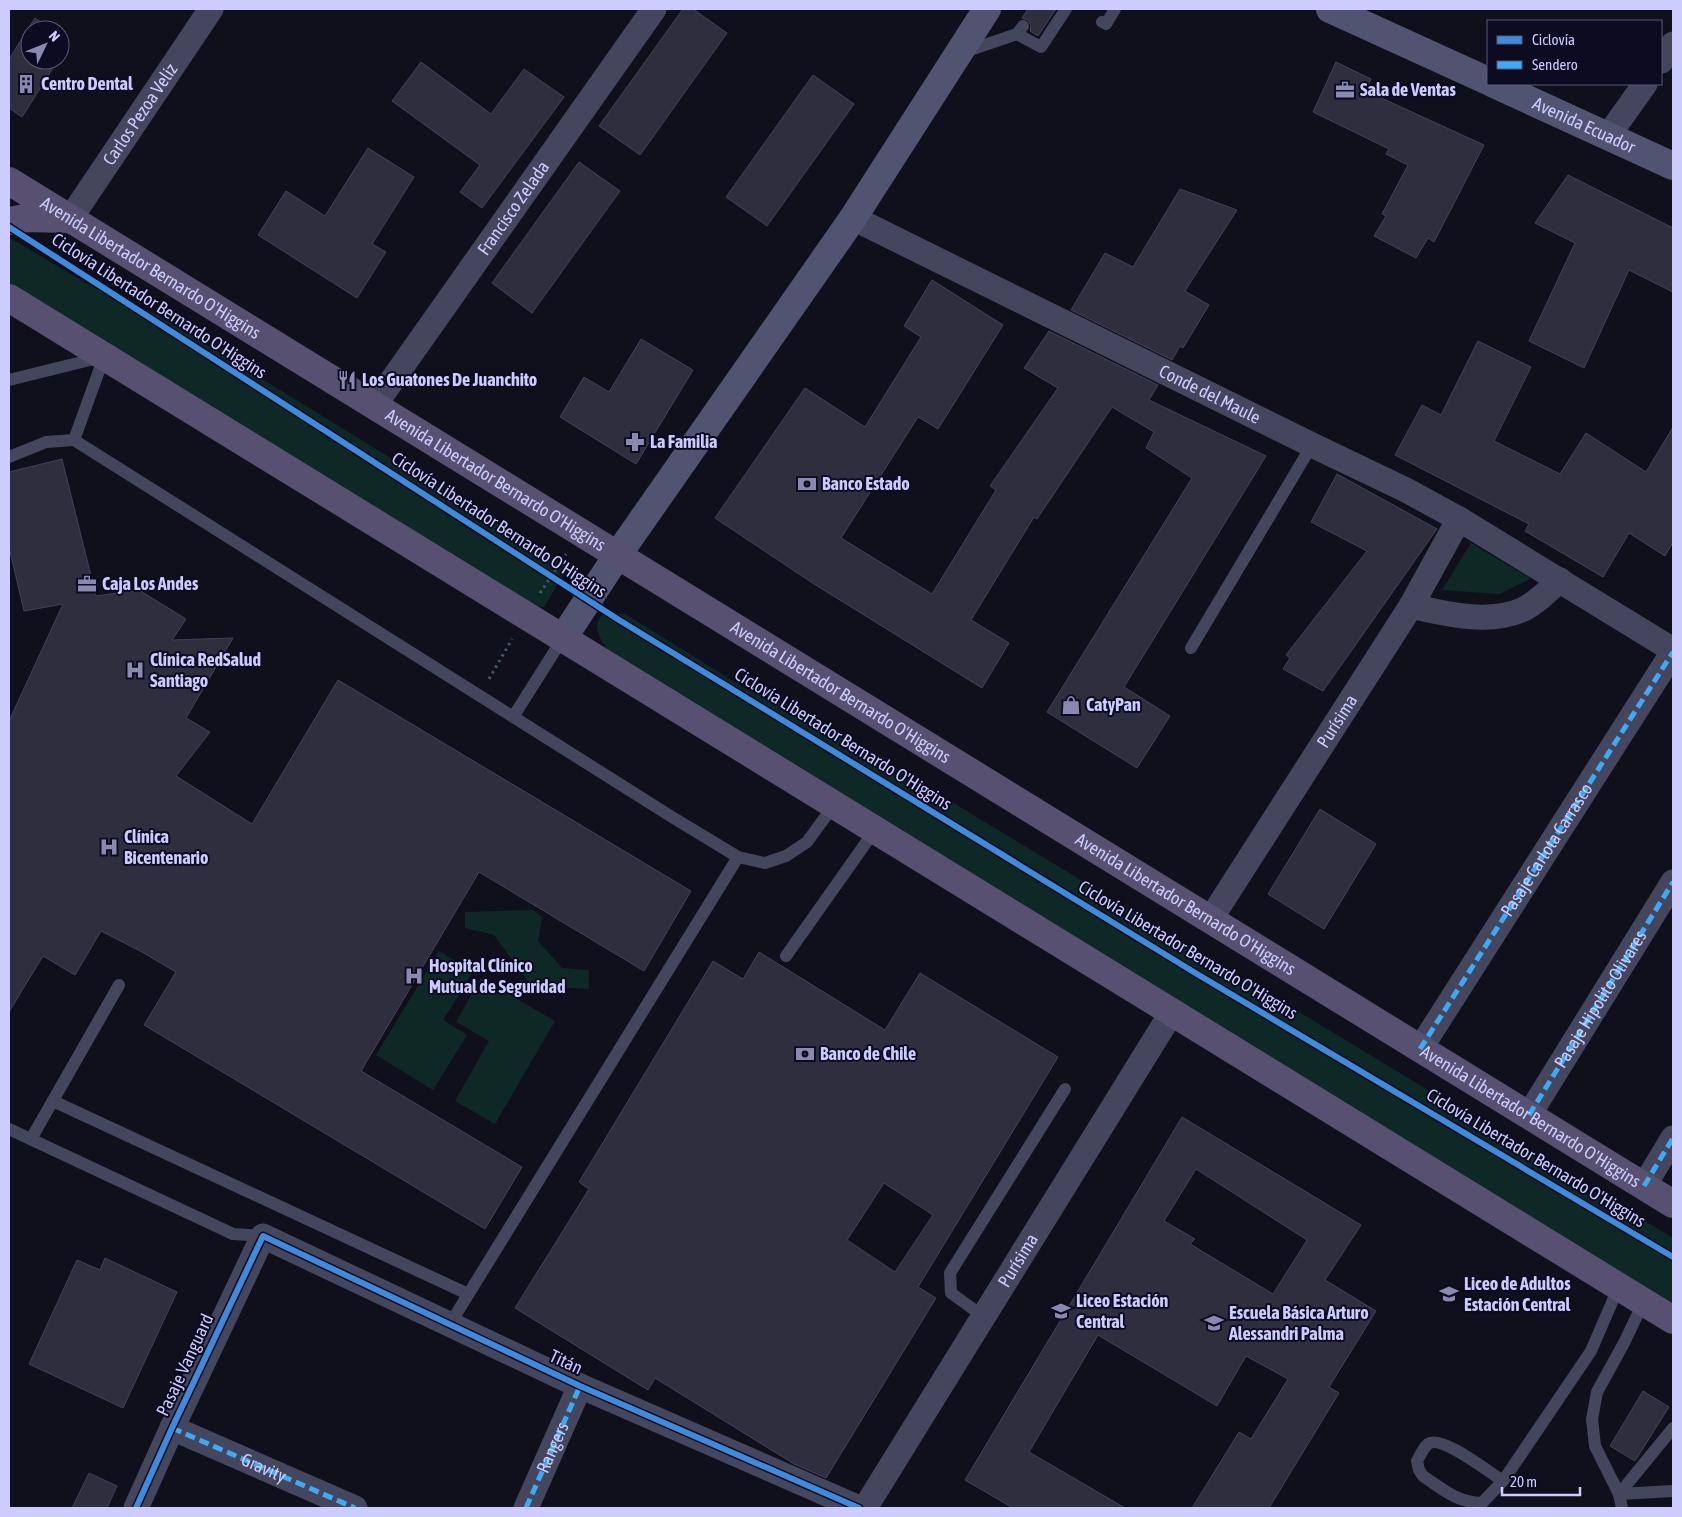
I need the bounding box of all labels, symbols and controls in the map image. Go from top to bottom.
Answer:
north arrow [20,20,70,70]
legend [1487,20,1662,85]
text: N [46,28,63,45]
text: Ciclovía [1532,31,1575,48]
text: Sendero [1532,56,1578,73]
street label: Carlos Pezoa Veliz [98,59,182,169]
building icon: Centro Dental [15,73,37,95]
place label: Centro Dental [41,73,133,94]
office icon: Sala de Ventas [1334,79,1356,101]
place label: Sala de Ventas [1360,79,1456,100]
street label: Avenida Ecuador [1530,92,1639,158]
street label: Francisco Zelada [473,157,553,259]
street label: Avenida Libertador Bernardo O'Higgins [37,192,264,343]
street label: Ciclovía Libertador Bernardo O'Higgins [48,228,271,383]
street label: Conde del Maule [1156,360,1264,428]
restaurant icon: Los Guatones De Juanchito [336,369,358,391]
place label: Los Guatones De Juanchito [362,369,537,390]
street label: Avenida Libertador Bernardo O'Higgins [382,404,609,555]
pharmacy icon: La Familia [624,431,646,453]
place label: La Familia [650,431,717,452]
street label: Ciclovía Libertador Bernardo O'Higgins [388,447,611,602]
bank icon: Banco Estado [796,473,818,495]
place label: Banco Estado [822,473,910,494]
office icon: Caja Los Andes [76,573,98,595]
place label: Caja Los Andes [102,573,199,594]
street label: Avenida Libertador Bernardo O'Higgins [727,616,955,767]
place label: Clínica RedSalud Santiago [150,649,261,691]
hospital icon: Clínica RedSalud Santiago [124,659,146,681]
street label: Ciclovía Libertador Bernardo O'Higgins [731,663,956,814]
street label: Purísima [1312,691,1362,751]
shop icon: CatyPan [1060,694,1082,716]
place label: CatyPan [1086,694,1141,715]
street label: Pasaje Carlota Carrasco [1496,779,1597,920]
place label: Clínica Bicentenario [124,826,208,868]
street label: Avenida Libertador Bernardo O'Higgins [1072,828,1300,979]
hospital icon: Clínica Bicentenario [98,836,120,858]
street label: Ciclovía Libertador Bernardo O'Higgins [1075,876,1302,1023]
street label: Pasaje Hipolito Olivares [1550,926,1650,1072]
place label: Hospital Clínico Mutual de Seguridad [429,955,565,997]
hospital icon: Hospital Clínico Mutual de Seguridad [403,965,425,987]
street label: Avenida Libertador Bernardo O'Higgins [1417,1040,1645,1191]
bank icon: Banco de Chile [794,1043,816,1065]
place label: Banco de Chile [820,1043,916,1064]
street label: Ciclovía Libertador Bernardo O'Higgins [1423,1084,1650,1231]
street label: Purísima [993,1230,1042,1291]
place label: Liceo de Adultos Estación Central [1464,1273,1571,1315]
school or university icon: Liceo de Adultos Estación Central [1438,1283,1460,1305]
place label: Liceo Estación Central [1076,1290,1169,1332]
school or university icon: Liceo Estación Central [1050,1300,1072,1322]
place label: Escuela Básica Arturo Alessandri Palma [1228,1302,1369,1344]
street label: Pasaje Vanguard [152,1310,217,1419]
school or university icon: Escuela Básica Arturo Alessandri Palma [1203,1312,1225,1334]
street label: Titán [546,1345,586,1378]
street label: Rangers [532,1419,573,1476]
street label: Gravity [238,1449,290,1487]
scale bar [1502,1464,1580,1496]
text: 20 m [1510,1473,1537,1490]

